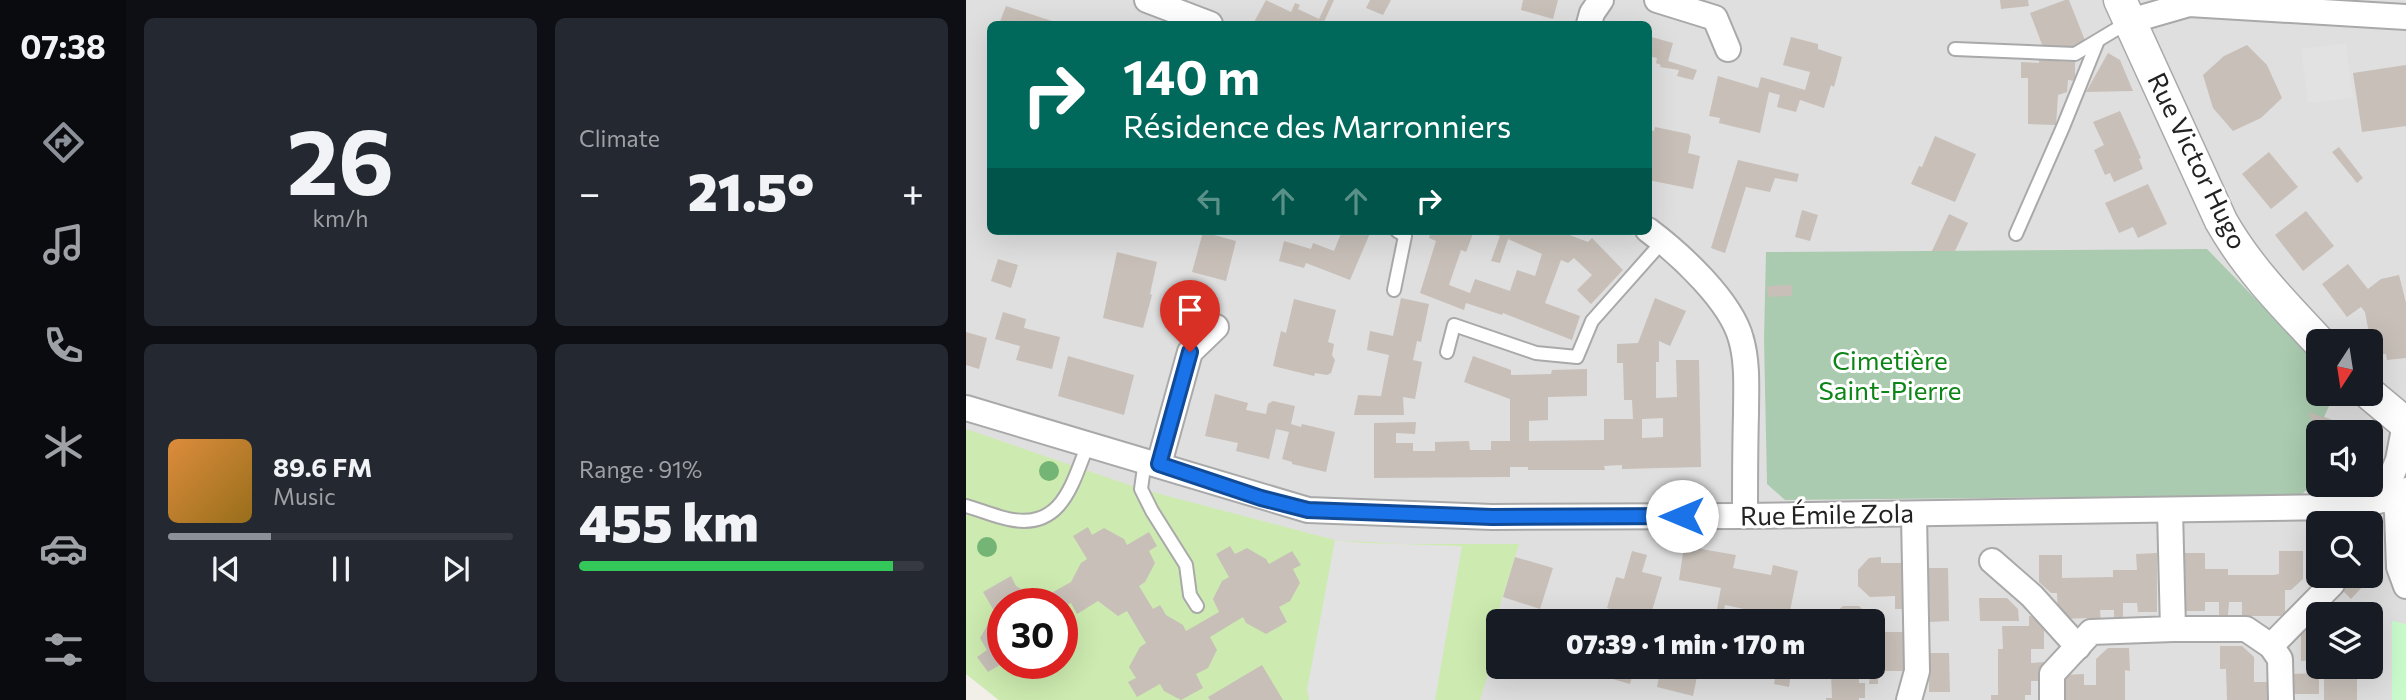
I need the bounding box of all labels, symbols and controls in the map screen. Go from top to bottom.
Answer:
text: 07:38 [20,26,106,66]
text: 140 m [1123,45,1260,105]
icon: right [1008,49,1099,140]
street label: Rue Victor Hugo [2142,67,2255,254]
text: 26 [287,102,394,214]
text: Résidence des Marronniers [1123,105,1511,145]
icon: directions [39,118,88,167]
text: Climate [579,124,660,152]
text: 21.5° [688,158,814,222]
text: − [579,168,601,215]
text: + [902,168,924,215]
icon: left [1191,182,1229,220]
icon: ahead [1264,182,1302,220]
icon: ahead [1337,182,1375,220]
icon: right [1410,182,1448,220]
text: km/h [313,204,368,232]
icon: music [39,220,88,269]
pin [1160,280,1220,352]
icon: arrive [1171,291,1209,329]
icon: phone [39,321,88,370]
north arrow [2306,329,2384,406]
map controls [2306,329,2383,679]
park label: Cimetière Saint-Pierre [1819,344,1961,405]
button: sound [2306,420,2383,497]
icon: climate [39,422,88,471]
text: 89.6 FM [273,451,372,482]
text: Range · 91% [579,455,702,483]
position arrow [1645,479,1719,553]
text: Music [273,482,336,510]
text: 455 km [579,489,759,553]
street label: Rue Émile Zola [1740,496,1914,531]
button: search [2306,511,2383,588]
icon: car [39,524,88,573]
icon: previous [207,550,245,588]
icon: pause [322,550,360,588]
icon: next [437,550,475,588]
speed limit sign: 30 [987,588,1078,679]
button: layers [2306,602,2383,679]
icon: filters [39,625,88,674]
text: 07:39 · 1 min · 170 m [1566,628,1805,659]

